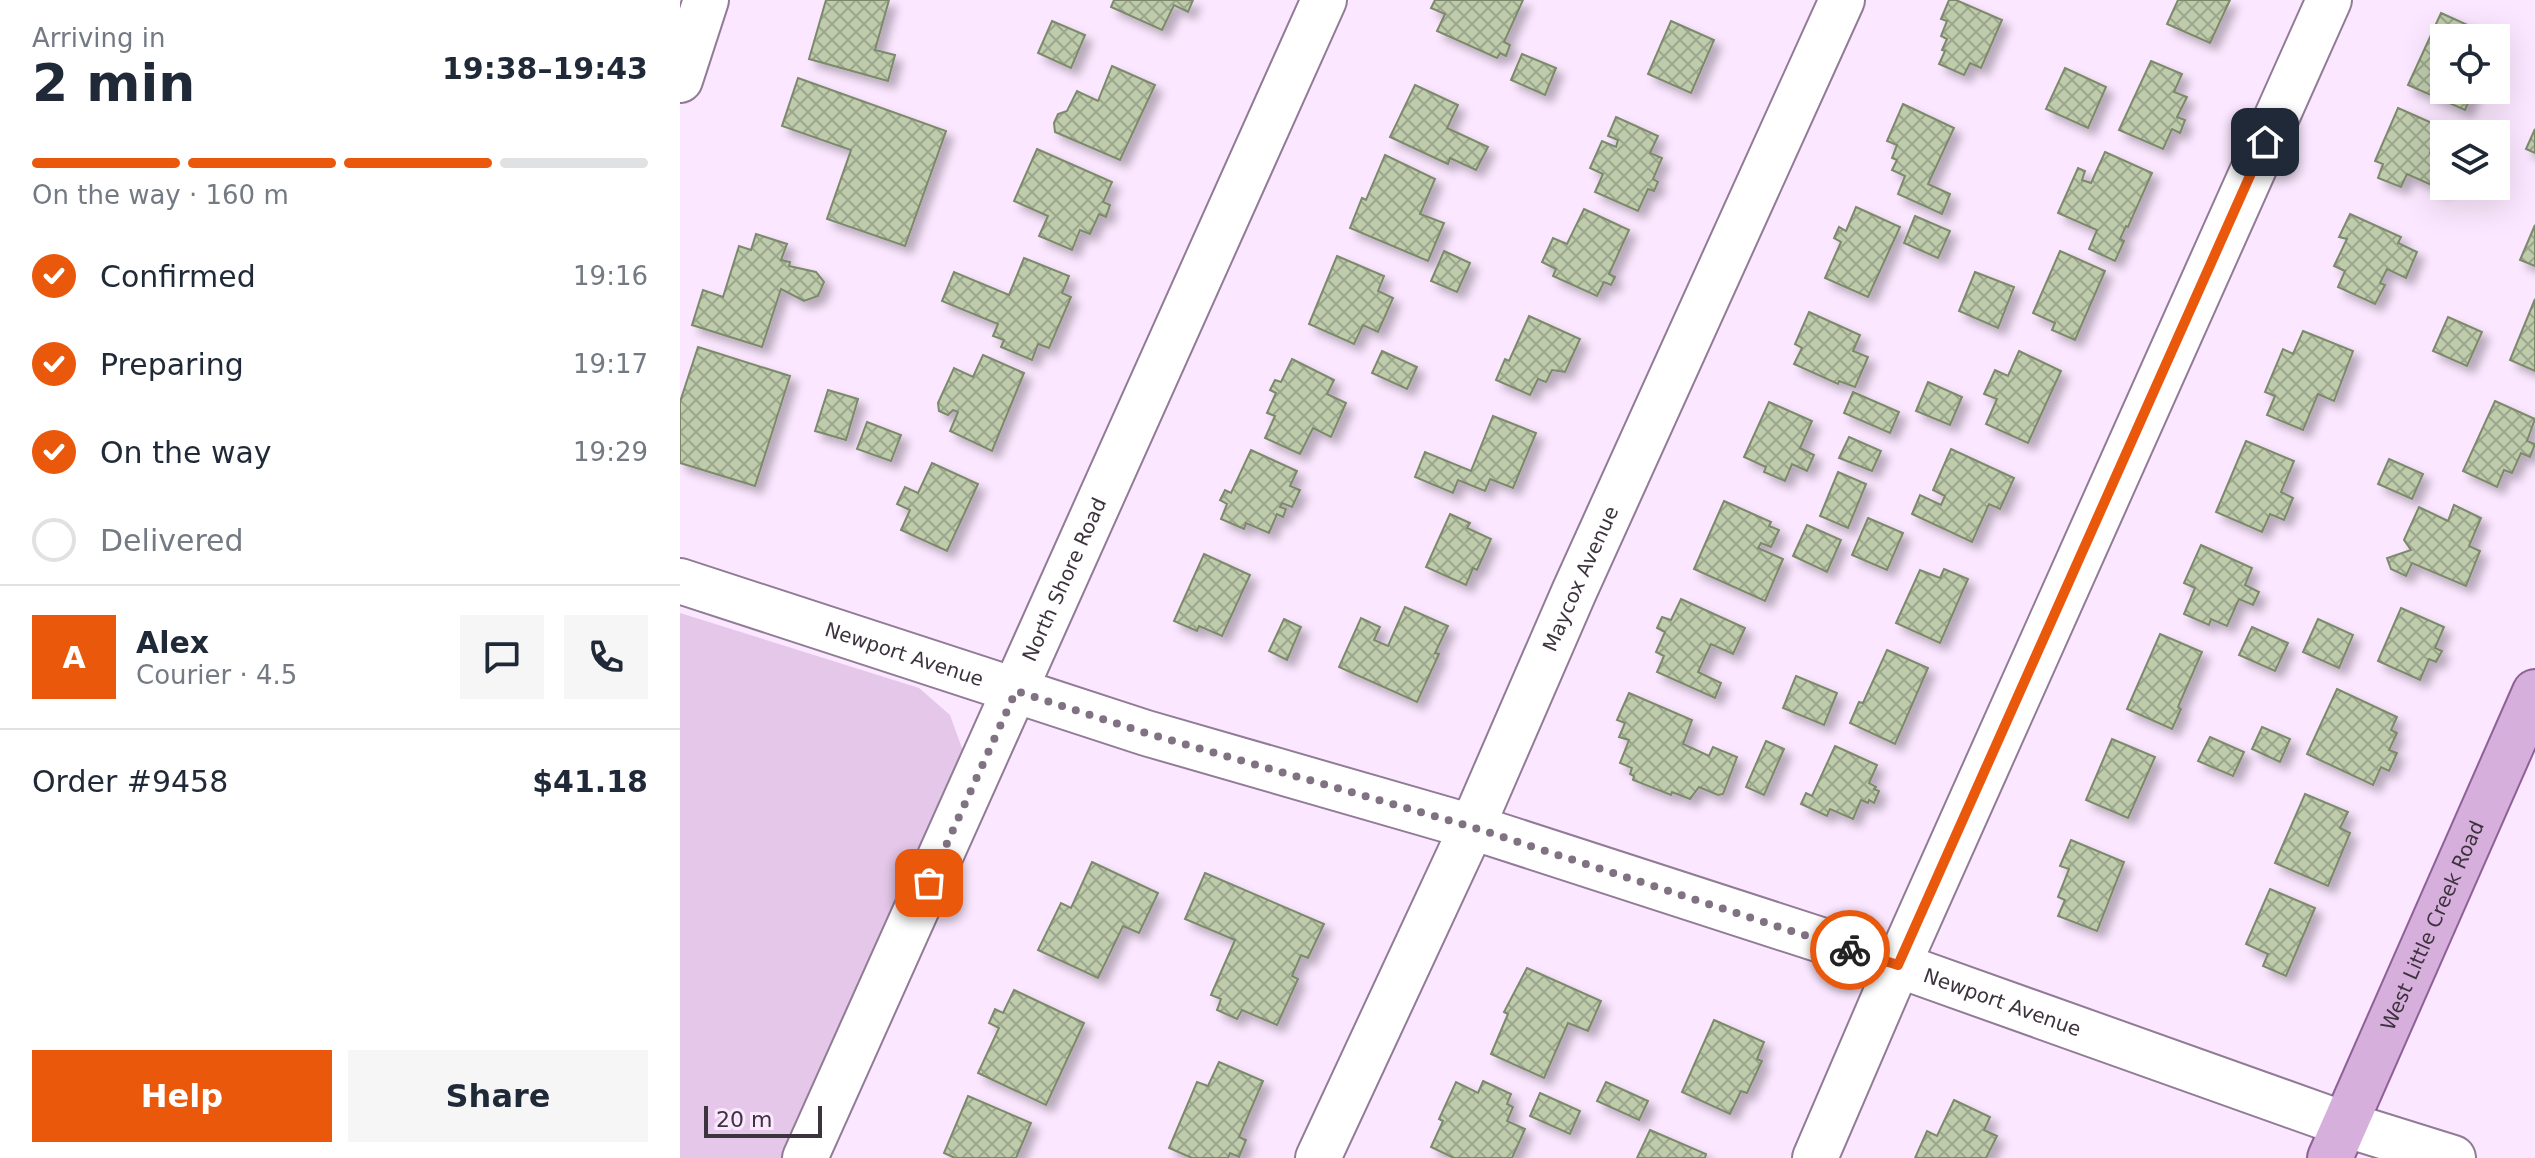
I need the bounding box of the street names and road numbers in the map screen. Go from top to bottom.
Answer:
street label: North Shore Road [1017,494,1111,665]
street label: Maycox Avenue [1538,502,1623,655]
street label: Newport Avenue [822,617,987,691]
street label: West Little Creek Road [2376,817,2489,1034]
street label: Newport Avenue [1920,963,2084,1041]

